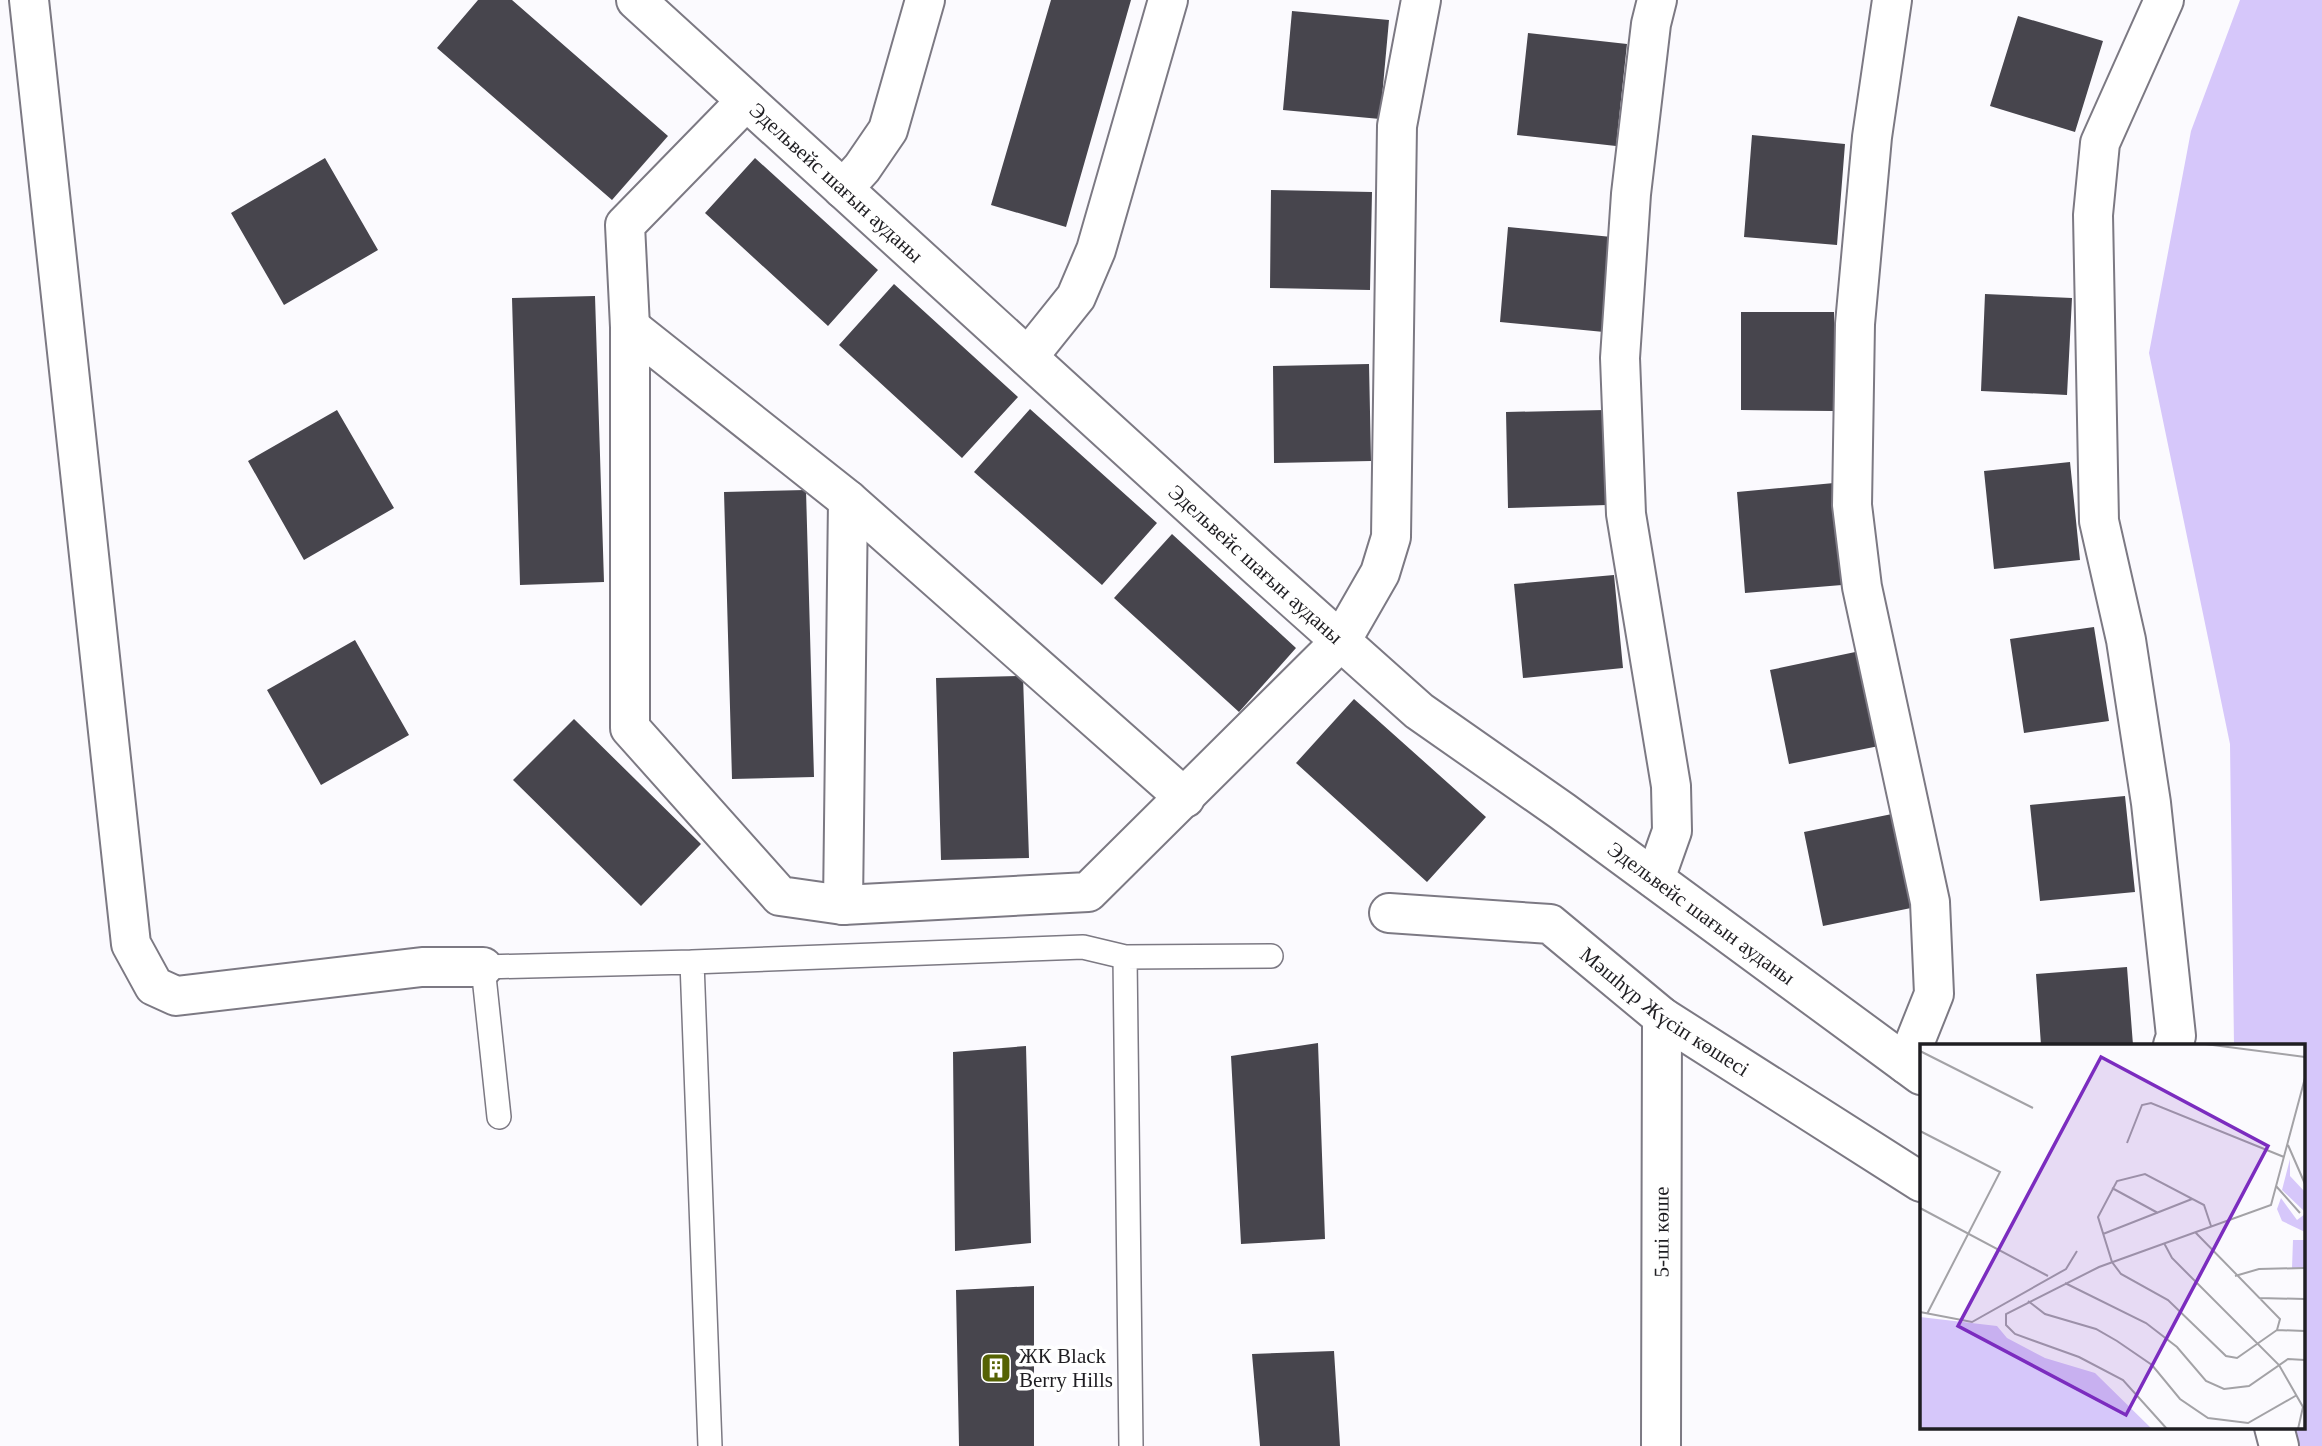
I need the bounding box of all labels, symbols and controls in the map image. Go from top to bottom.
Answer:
street label: Эдельвейс шағын ауданы [745,98,928,268]
street label: Эдельвейс шағын ауданы [1164,480,1347,649]
street label: Эдельвейс шағын ауданы [1603,837,1799,990]
street label: Мәшhүр Жүсіп көшесі [1575,942,1754,1081]
inset map [1920,1044,2304,1428]
street label: 5-ші көше [1649,1186,1674,1278]
place label: ЖК Black Berry Hills [1019,1344,1113,1392]
building icon: ЖК Black Berry Hills [979,1351,1013,1385]

